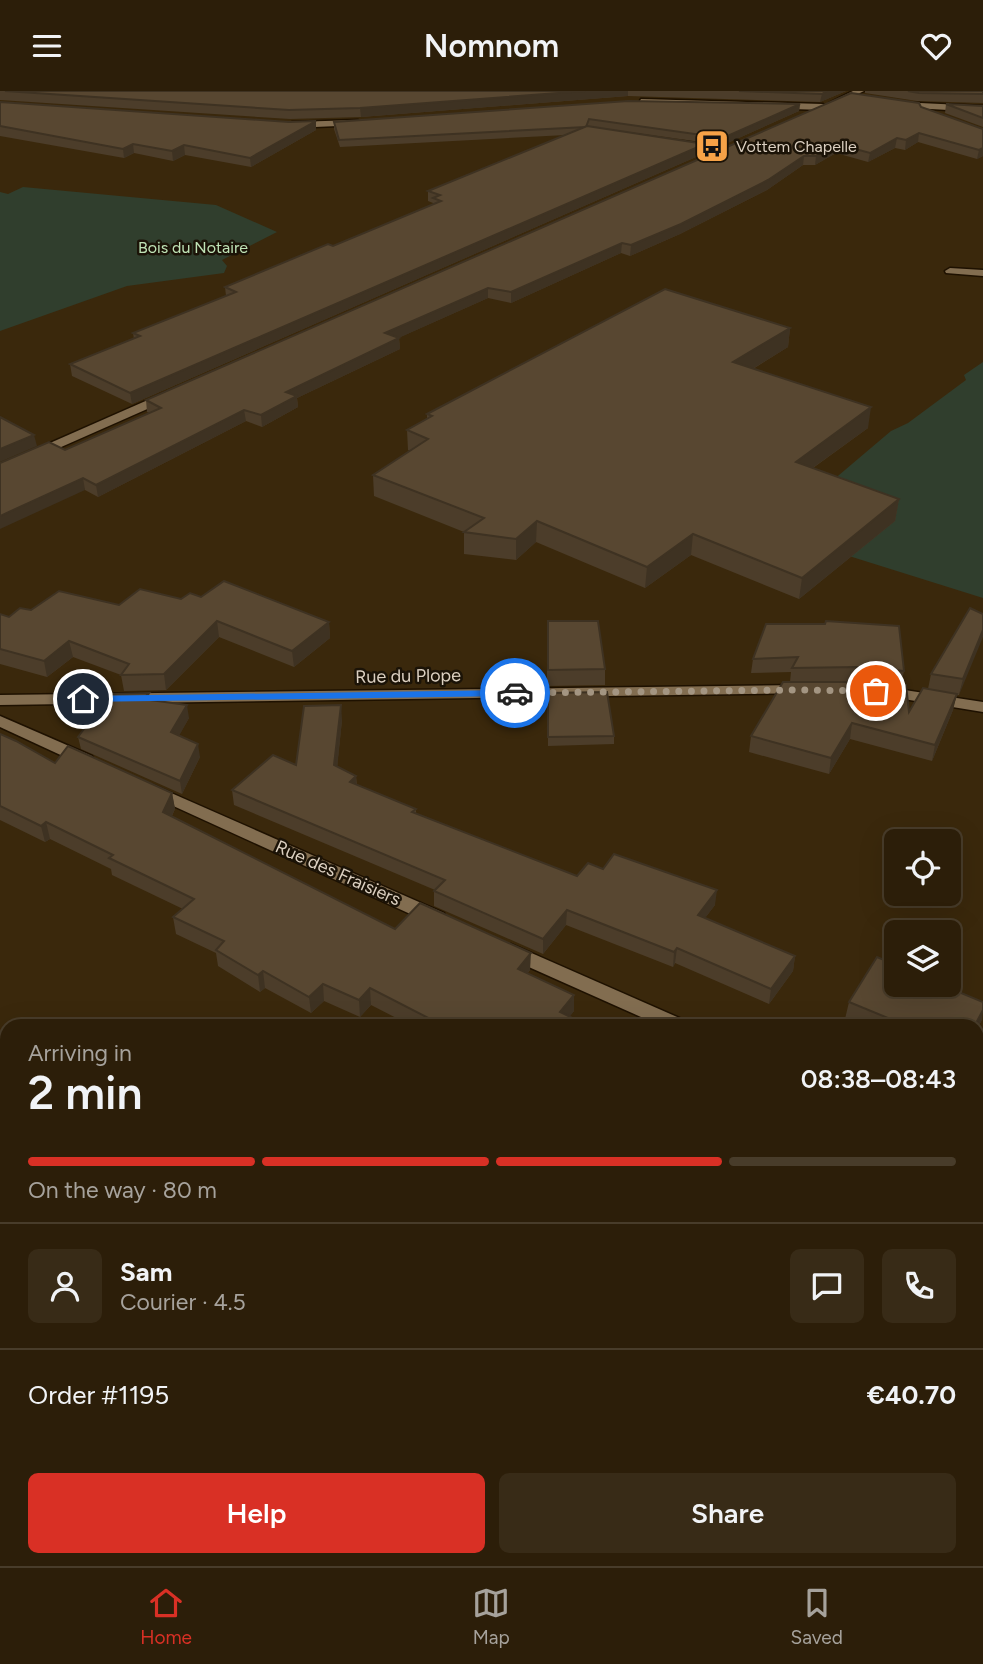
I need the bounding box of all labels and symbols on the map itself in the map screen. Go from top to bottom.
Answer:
bus stop icon: Vottem Chapelle [693,127,731,165]
place label: Vottem Chapelle [736,137,857,156]
park label: Bois du Notaire [138,238,248,257]
courier [480,658,550,728]
pin [846,661,906,721]
street label: Rue du Plope [355,664,461,688]
pin [53,669,113,729]
street label: Rue des Fraisiers [272,836,404,910]

